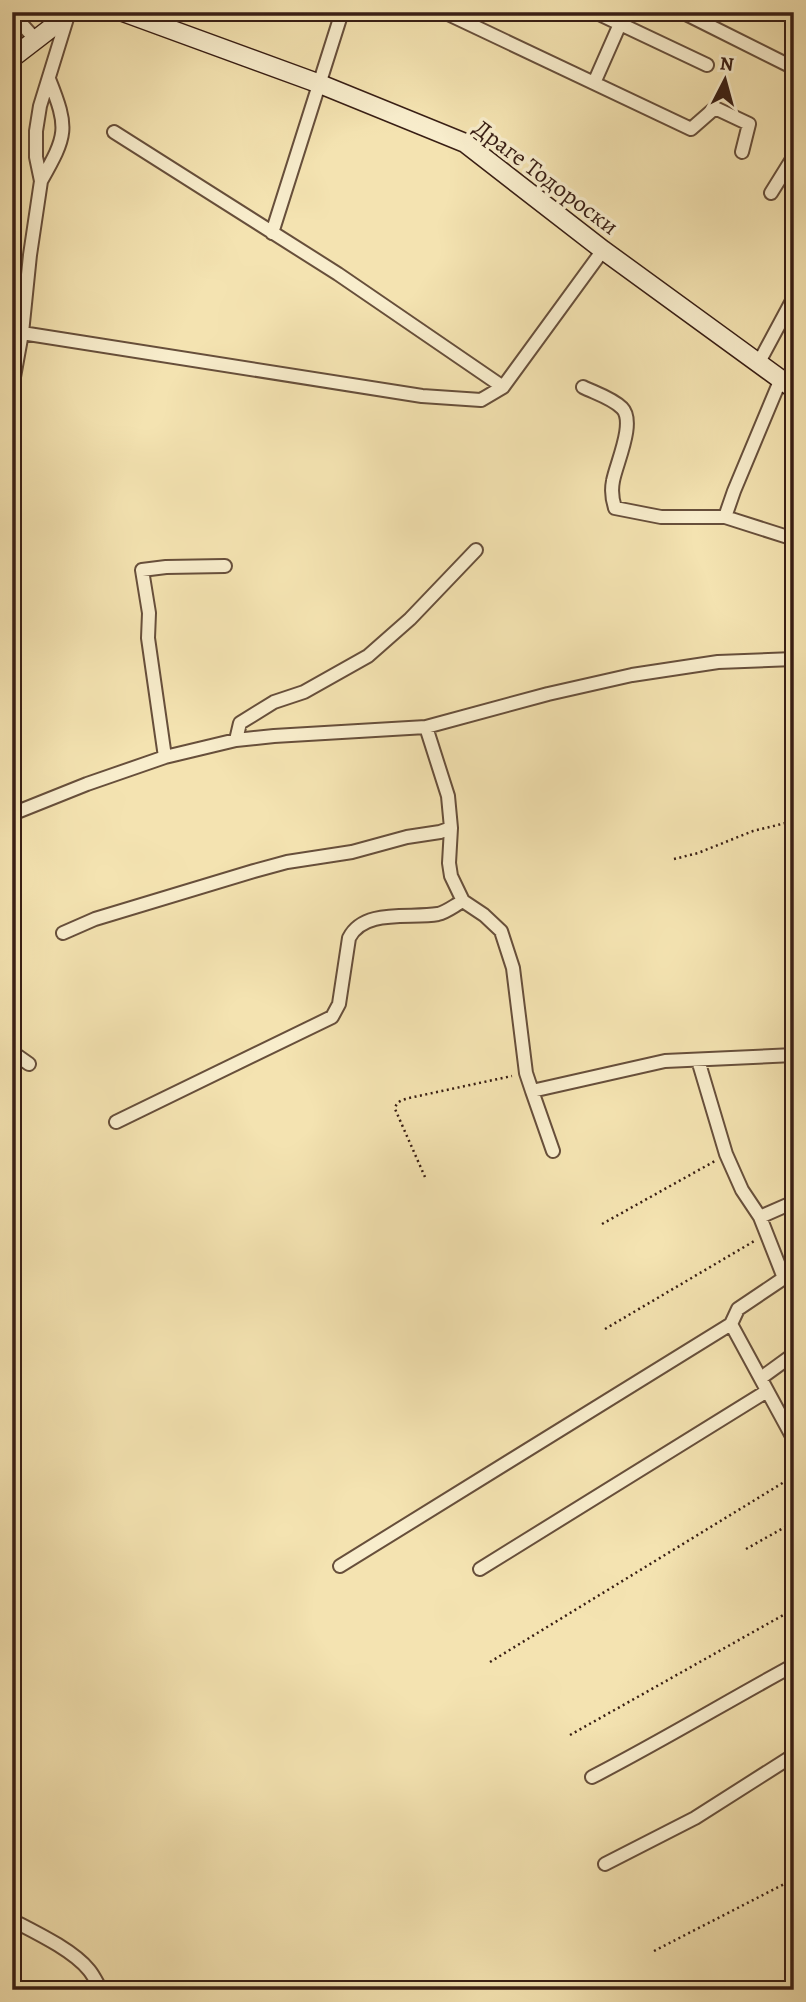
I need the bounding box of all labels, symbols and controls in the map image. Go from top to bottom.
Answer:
north arrow [690,46,760,116]
text: N [718,50,735,78]
street label: Драге Тодороски [467,112,625,242]

